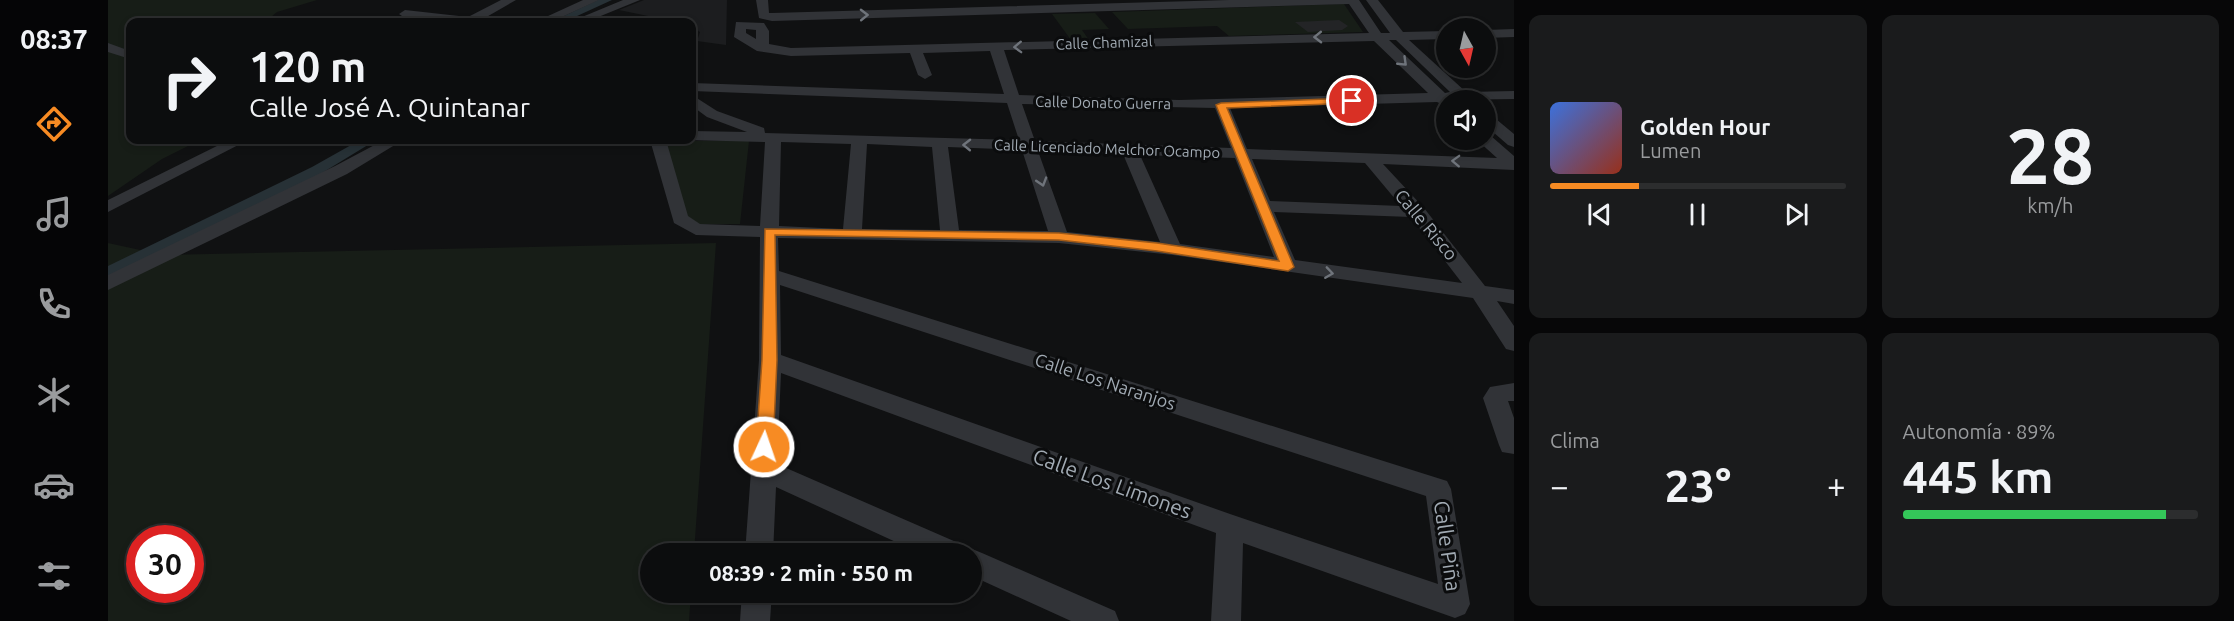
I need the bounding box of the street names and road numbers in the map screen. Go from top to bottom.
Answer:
street label: Calle Chamizal [1055,32,1153,53]
street label: Calle Donato Guerra [1035,93,1171,112]
street label: Calle Licenciado Melchor Ocampo [994,136,1220,161]
street label: Calle Risco [1391,185,1462,264]
street label: Calle Los Naranjos [1033,349,1178,413]
street label: Calle Los Limones [1030,443,1195,523]
street label: Calle Piña [1430,499,1466,593]

